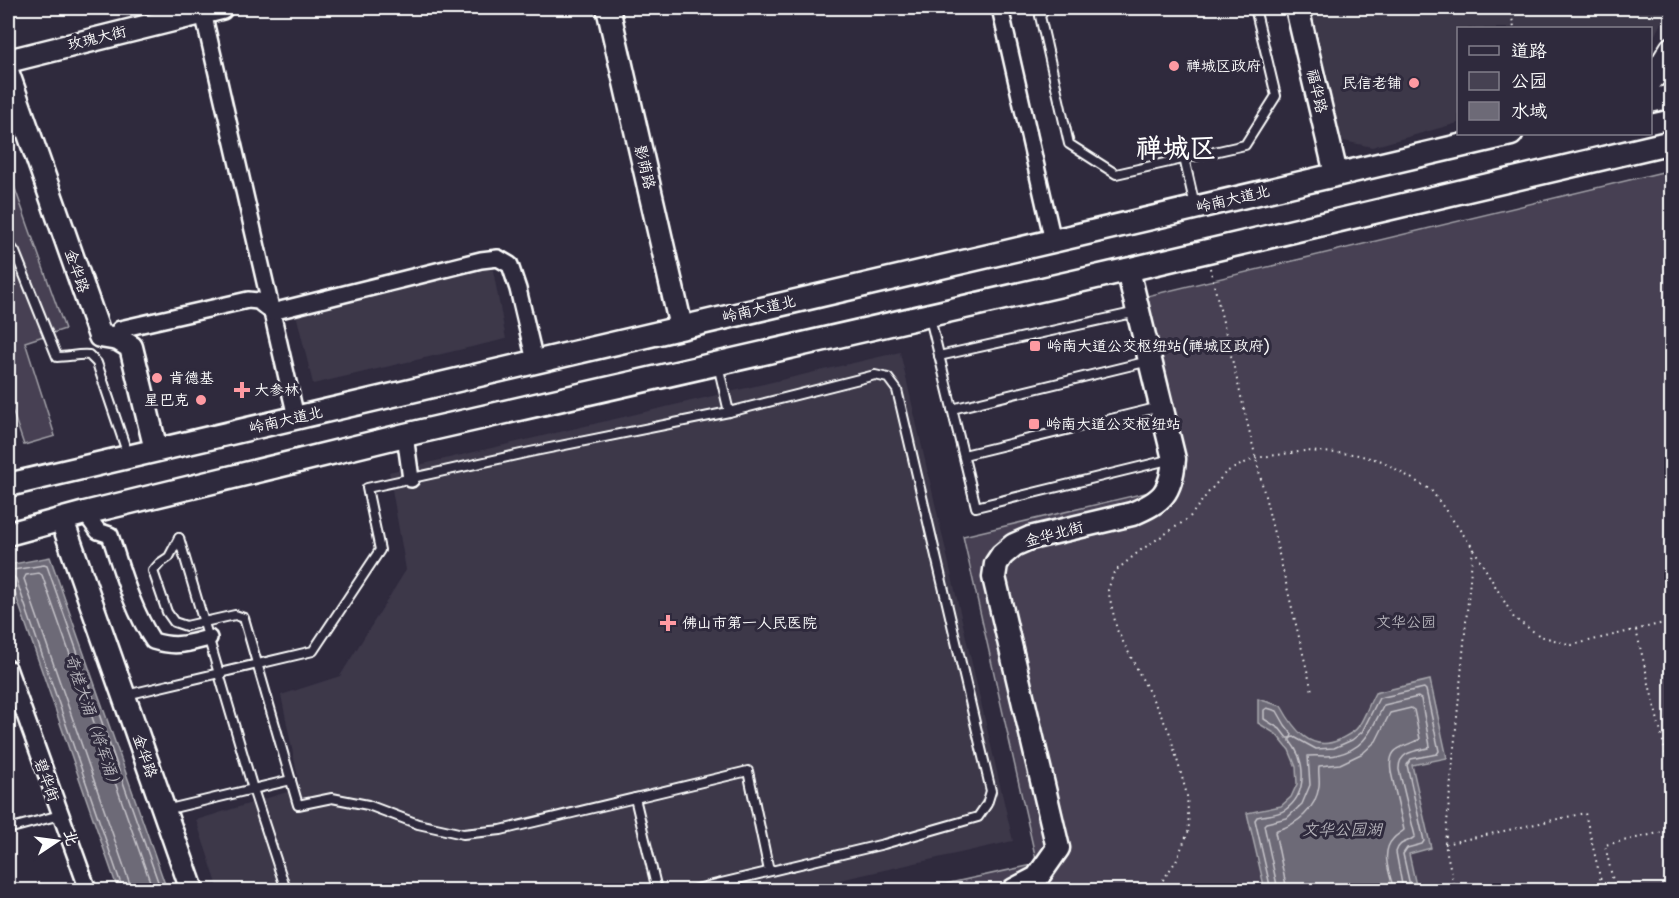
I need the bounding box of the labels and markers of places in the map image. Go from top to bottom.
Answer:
place label: 禅城区政府 [1186,56,1261,76]
marker: 禅城区政府 [1167,59,1181,73]
place label: 民信老铺 [1342,73,1402,93]
marker: 民信老铺 [1407,76,1421,90]
place label: 岭南大道公交枢纽站(禅城区政府) [1047,336,1270,356]
marker: 岭南大道公交枢纽站(禅城区政府) [1028,339,1042,353]
place label: 肯德基 [169,368,214,388]
marker: 肯德基 [150,371,164,385]
place label: 大参林 [254,380,299,400]
marker: 大参林 [235,383,249,397]
place label: 星巴克 [144,390,189,410]
marker: 星巴克 [194,393,208,407]
place label: 岭南大道公交枢纽站 [1046,414,1181,434]
marker: 岭南大道公交枢纽站 [1027,417,1041,431]
place label: 佛山市第一人民医院 [682,613,817,633]
marker: 佛山市第一人民医院 [659,614,677,632]

